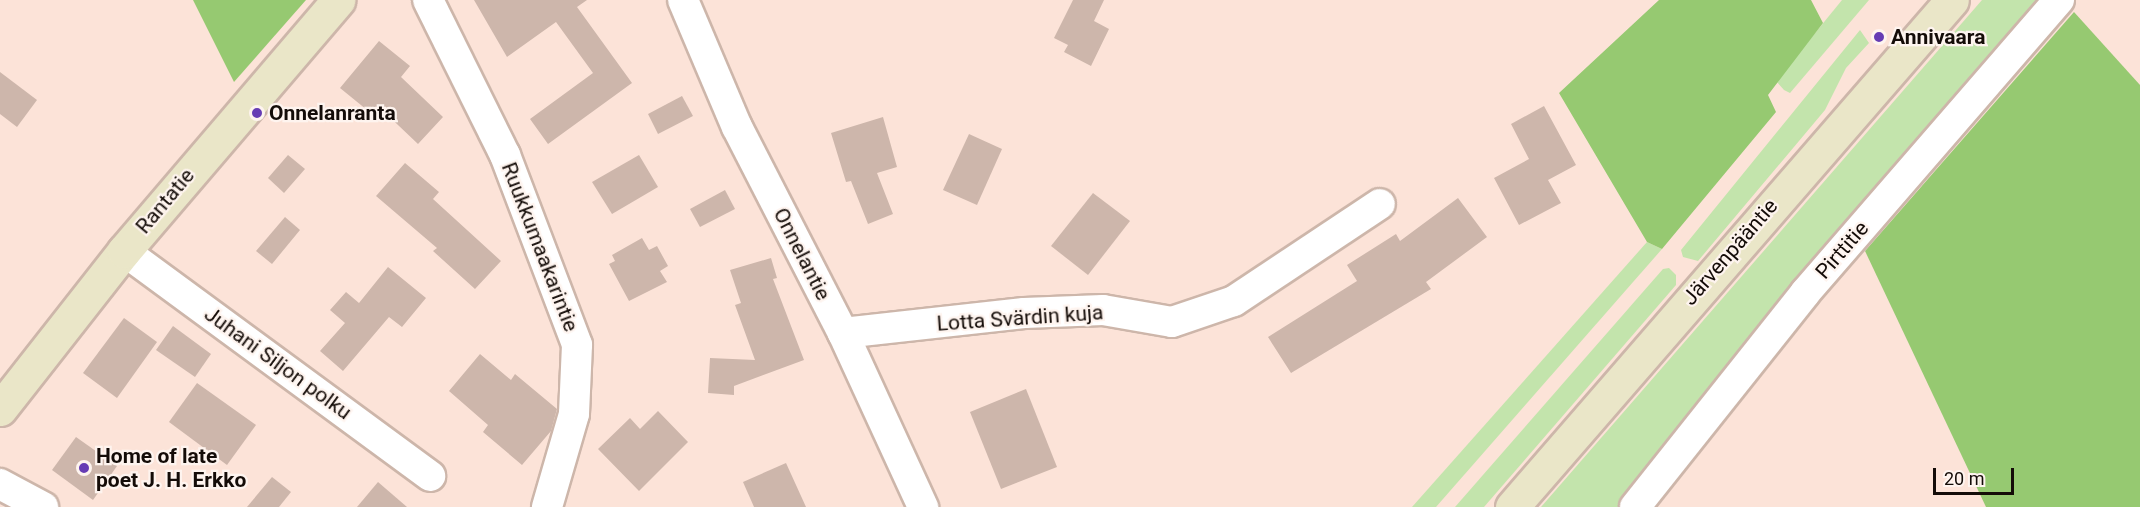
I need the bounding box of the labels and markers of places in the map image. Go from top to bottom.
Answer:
place label: Annivaara [1891,24,1985,50]
marker: Annivaara [1872,30,1886,44]
place label: Onnelanranta [269,100,396,126]
marker: Onnelanranta [250,106,264,120]
place label: Home of late poet J. H. Erkko [96,443,246,493]
marker: Home of late poet J. H. Erkko [77,461,91,475]

